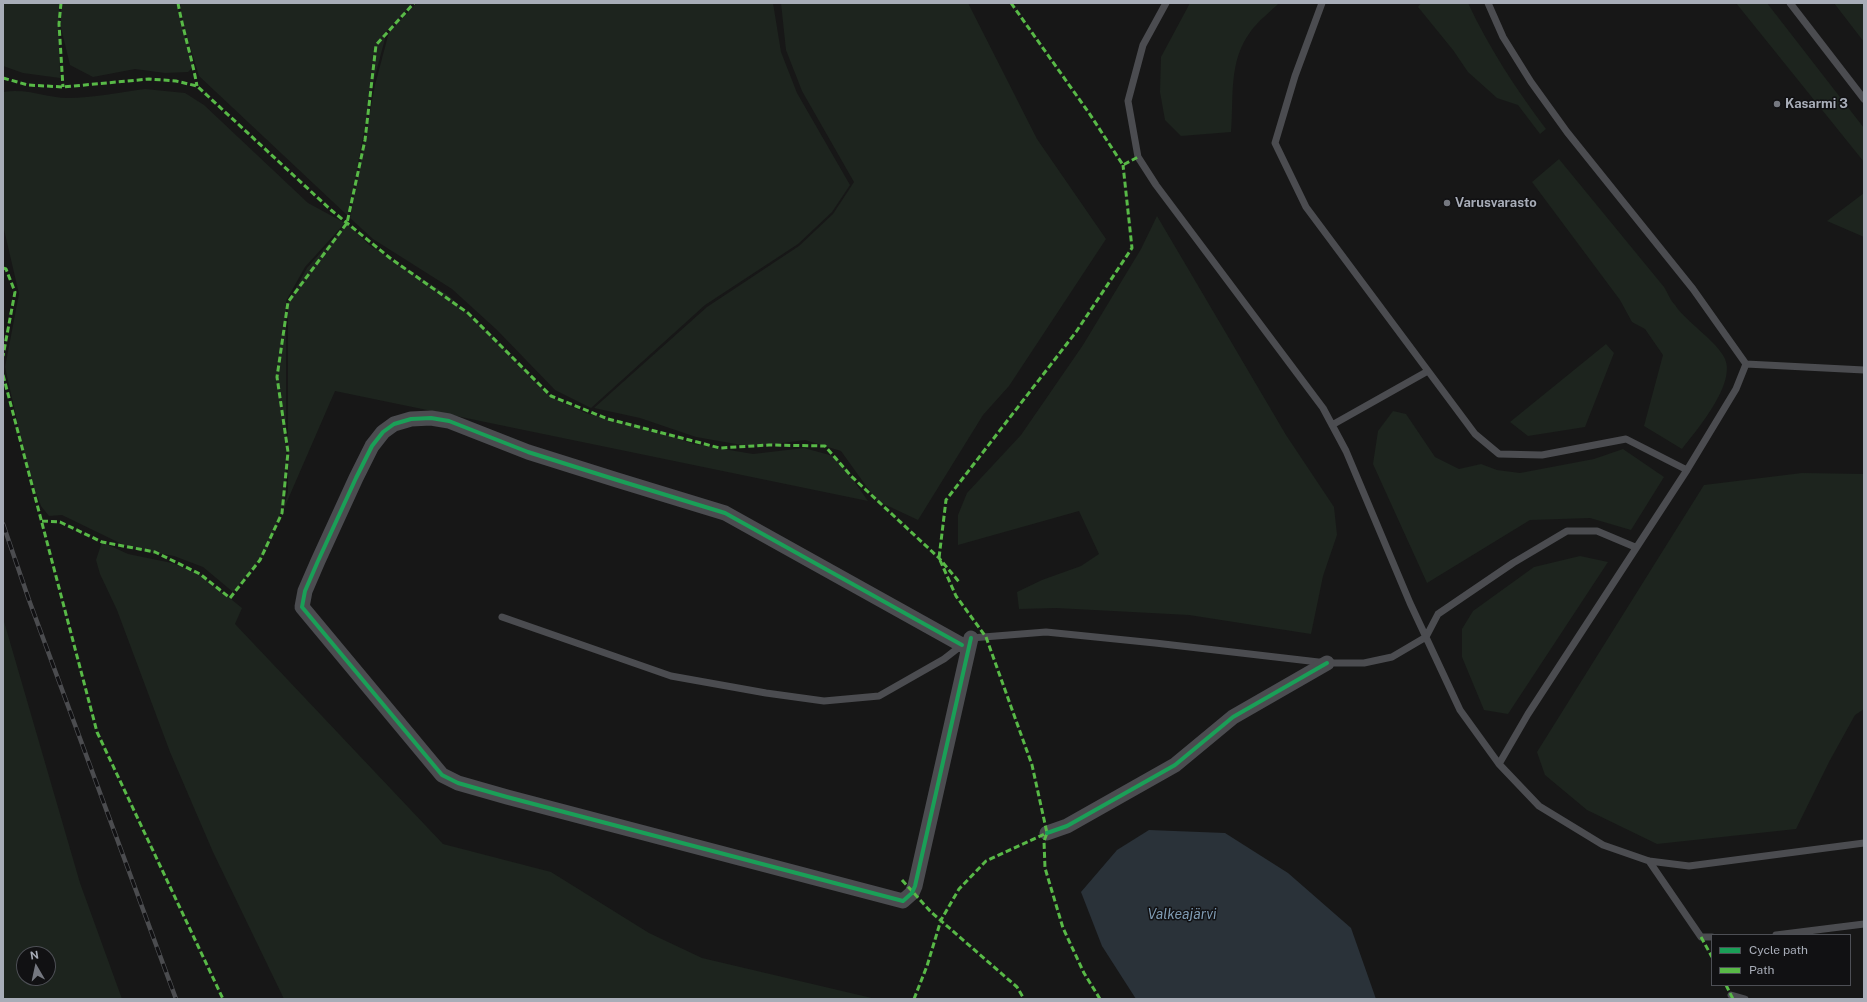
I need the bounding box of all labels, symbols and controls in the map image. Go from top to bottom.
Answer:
place label: Kasarmi 3 [1785,96,1848,112]
marker: Kasarmi 3 [1772,99,1782,109]
place label: Varusvarasto [1455,195,1537,211]
marker: Varusvarasto [1442,198,1452,208]
water label: Valkeajärvi [1148,907,1216,923]
legend [1711,934,1851,986]
text: Cycle path [1749,943,1808,957]
north arrow [16,946,56,986]
text: N [29,949,39,962]
text: Path [1749,963,1775,977]

